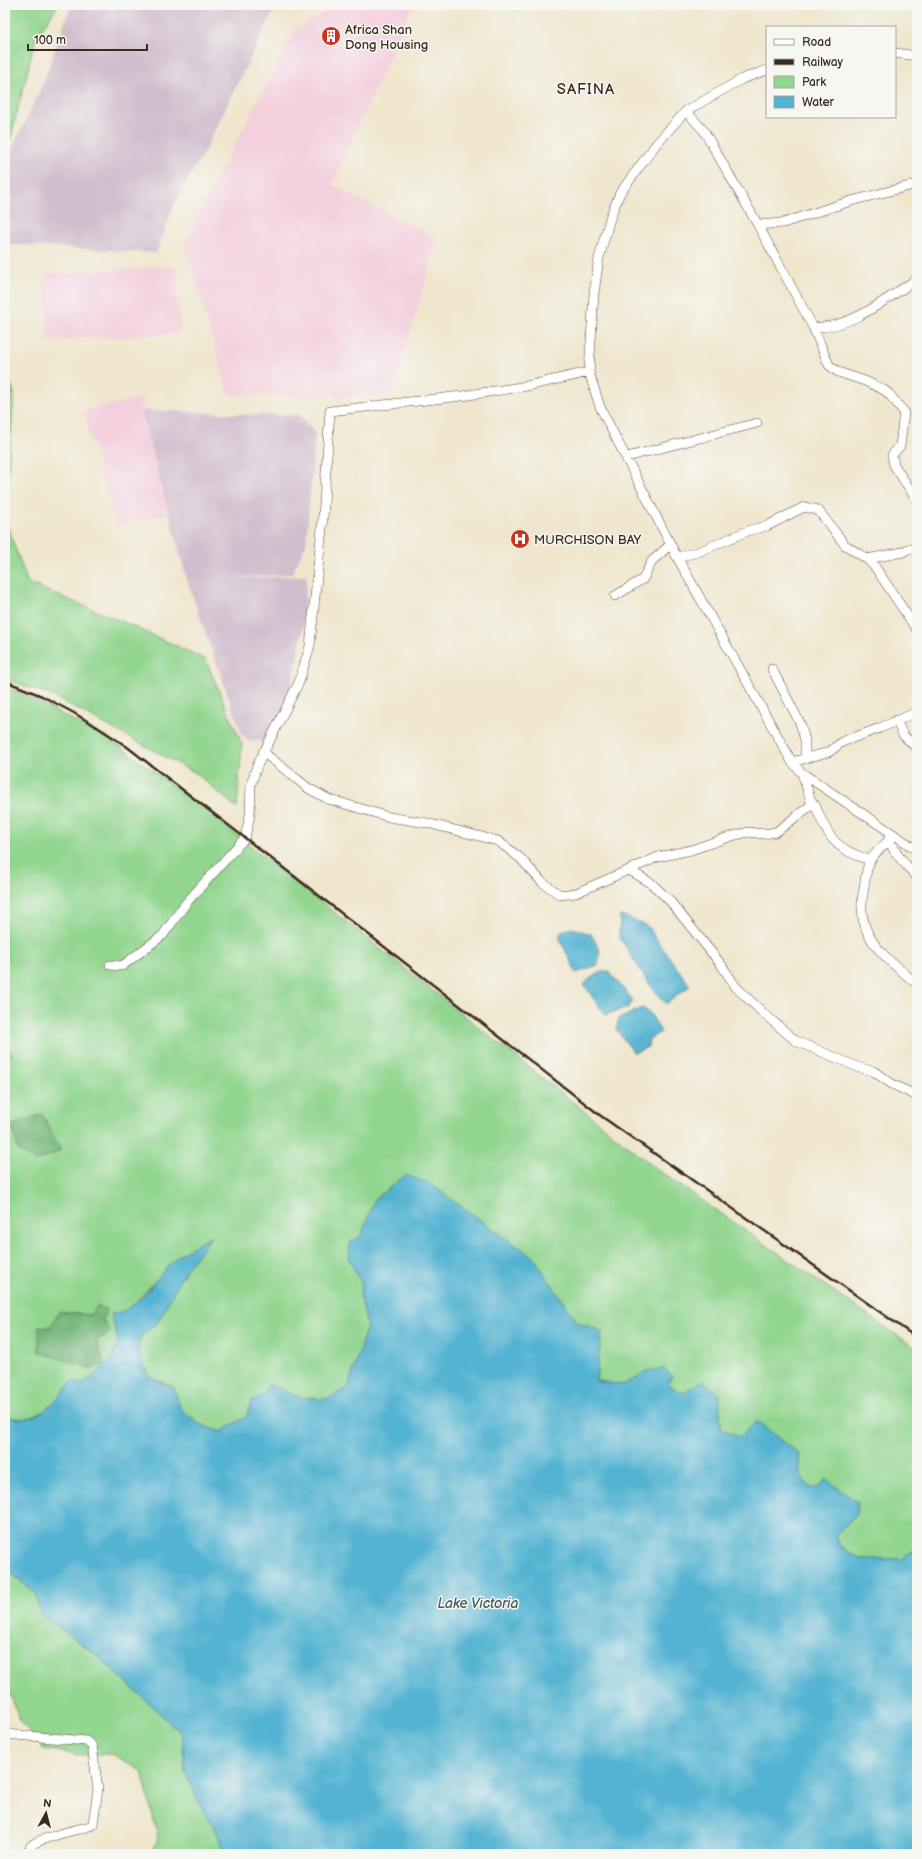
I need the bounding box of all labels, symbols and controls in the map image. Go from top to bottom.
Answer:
place label: Africa Shan Dong Housing [345,22,428,53]
building icon: Africa Shan Dong Housing [320,25,342,47]
scale bar [28,26,147,52]
legend [766,26,896,118]
text: 100 m [34,33,66,48]
text: Road [802,35,831,50]
text: Railway [802,55,844,70]
text: Park [802,75,826,90]
district label: SAFINA [557,80,615,99]
text: Water [802,95,834,110]
hospital icon: MURCHISON BAY [509,528,531,550]
place label: MURCHISON BAY [534,532,641,548]
water label: Lake Victoria [438,1595,518,1612]
north arrow [26,1793,66,1833]
text: N [42,1797,52,1811]

